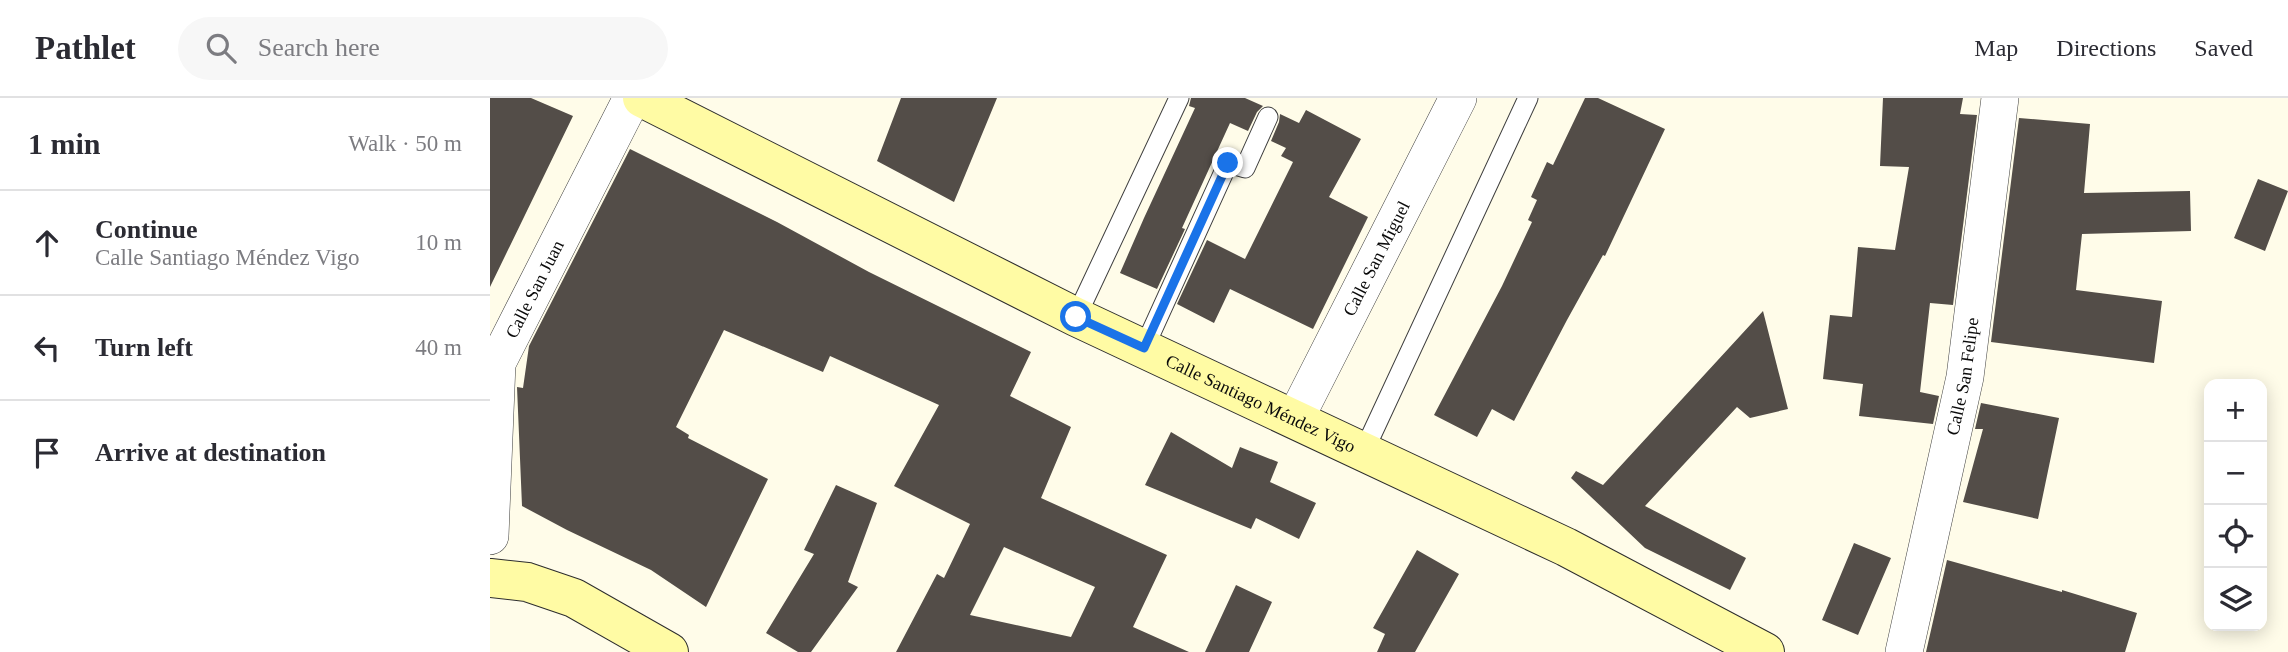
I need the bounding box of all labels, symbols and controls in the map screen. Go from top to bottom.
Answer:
search box [178,17,668,80]
icon: search [202,29,240,67]
text: Pathlet [35,30,136,66]
text: Search here [258,33,380,62]
text: Map [1974,35,2018,61]
text: Directions [2056,35,2156,61]
text: Saved [2194,35,2253,61]
text: 1 min [28,127,101,160]
text: Walk · 50 m [348,131,462,156]
route end [1212,147,1243,178]
street label: Calle San Miguel [1339,198,1414,319]
text: Continue [95,215,198,244]
icon: ahead [28,224,66,262]
text: 10 m [415,230,462,255]
street label: Calle San Juan [501,237,568,341]
text: Calle Santiago Méndez Vigo [95,245,360,270]
route start [1060,301,1091,332]
street label: Calle San Felipe [1942,316,1982,437]
icon: left [28,329,66,367]
text: Turn left [95,333,193,362]
text: 40 m [415,335,462,360]
street label: Calle Santiago Méndez Vigo [1163,351,1359,457]
map controls [2204,379,2267,631]
button: + [2204,379,2267,442]
icon: arrive [28,434,66,472]
text: Arrive at destination [95,438,326,467]
button: − [2204,442,2267,505]
button: locate [2204,505,2267,568]
button: layers [2204,568,2267,631]

